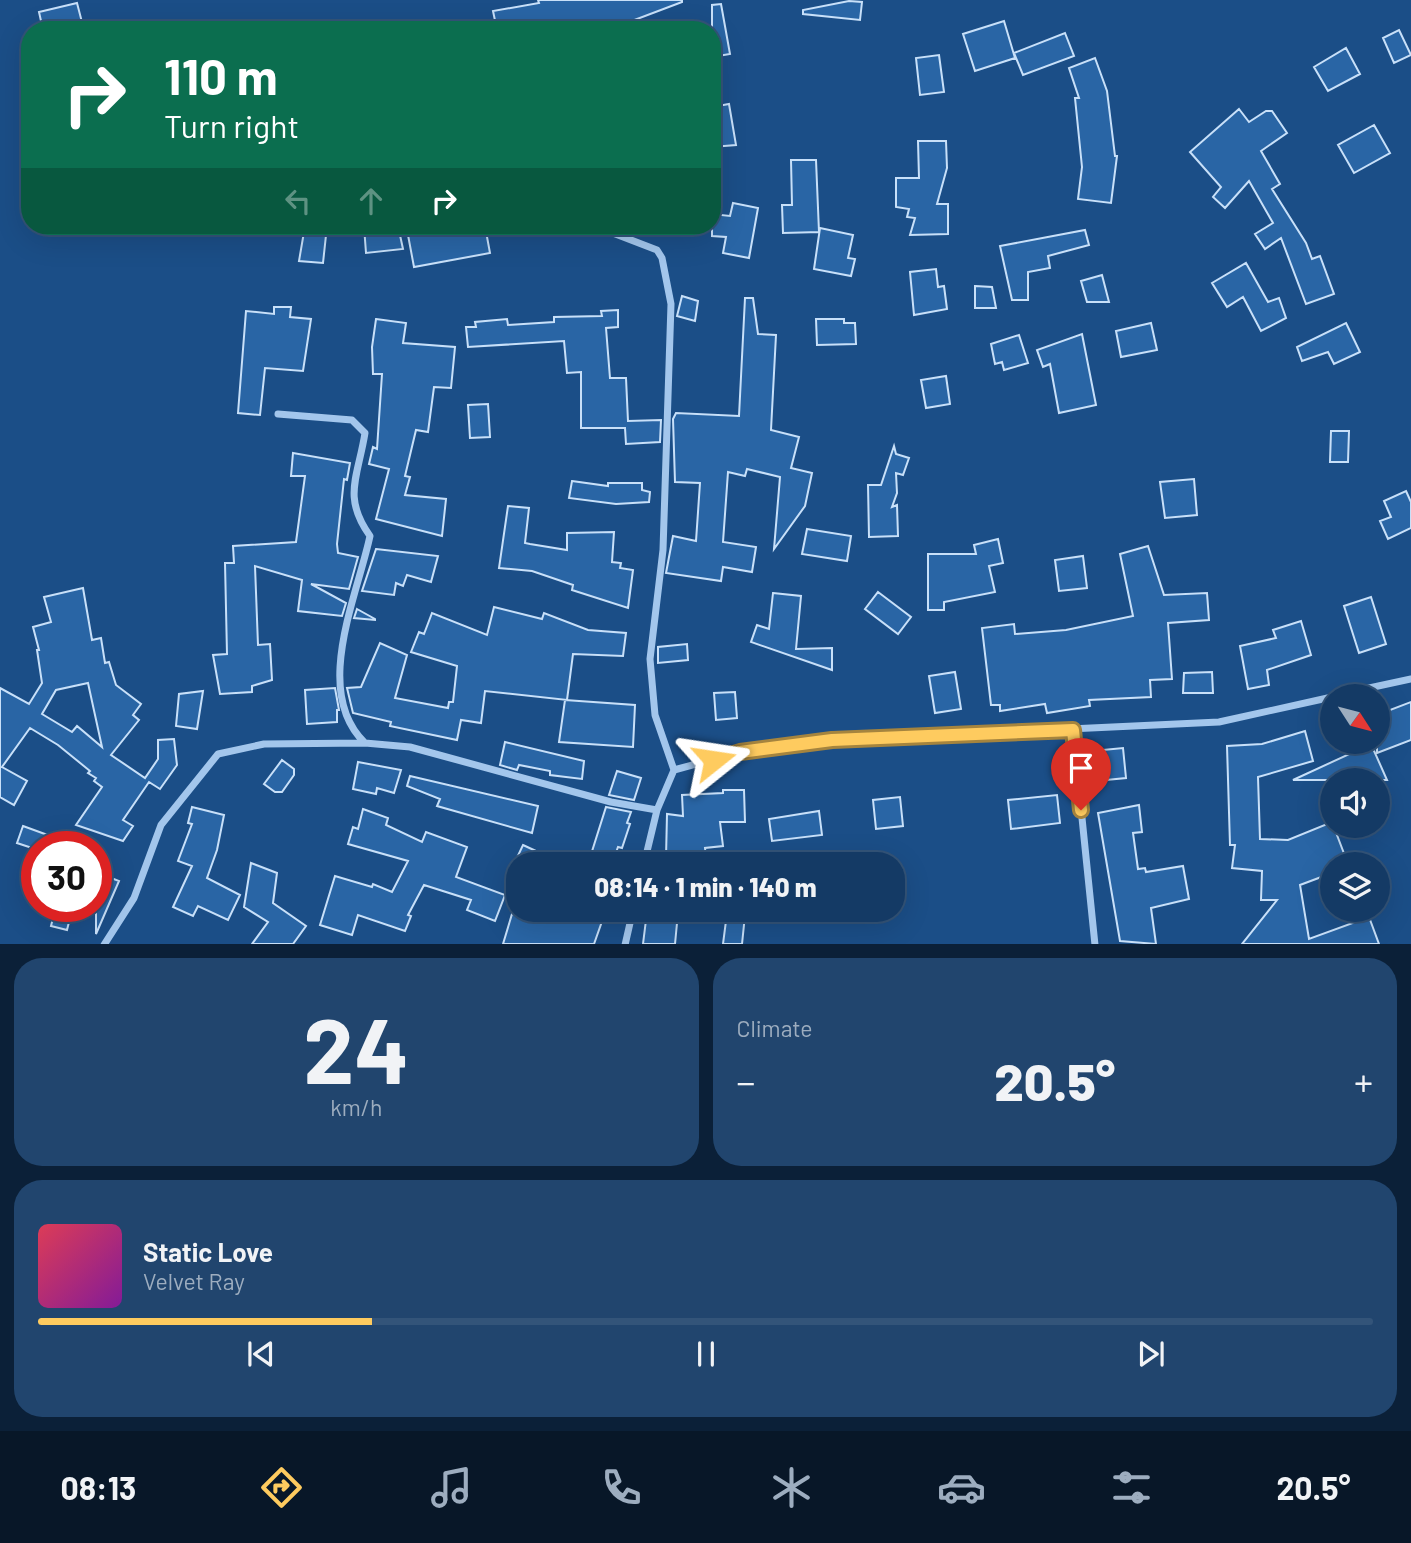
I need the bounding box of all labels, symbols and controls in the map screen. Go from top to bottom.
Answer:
text: 110 m [164,46,278,105]
icon: right [49,49,140,140]
text: Turn right [164,106,299,144]
icon: left [279,182,317,220]
icon: ahead [352,182,390,220]
icon: right [425,182,463,220]
north arrow [1320,684,1390,754]
map controls [1320,684,1390,922]
position arrow [677,723,751,797]
pin [1051,738,1111,810]
icon: arrive [1062,749,1100,787]
button: sound [1320,768,1390,838]
speed limit sign: 30 [21,831,112,922]
button: layers [1320,852,1390,922]
text: 08:14 · 1 min · 140 m [594,871,817,902]
text: 24 [303,993,409,1102]
text: Climate [737,1014,813,1042]
text: 20.5° [994,1049,1115,1111]
text: − [737,1058,756,1104]
text: + [1354,1058,1373,1104]
text: km/h [330,1093,382,1121]
text: Static Love [143,1236,273,1267]
text: Velvet Ray [143,1267,245,1295]
icon: previous [242,1335,280,1373]
icon: pause [687,1335,725,1373]
icon: next [1132,1335,1170,1373]
icon: directions [257,1463,306,1512]
icon: music [427,1463,476,1512]
icon: phone [597,1463,646,1512]
icon: climate [767,1463,816,1512]
icon: car [937,1463,986,1512]
icon: filters [1107,1463,1156,1512]
text: 08:13 [60,1468,136,1506]
text: 20.5° [1276,1468,1350,1506]

